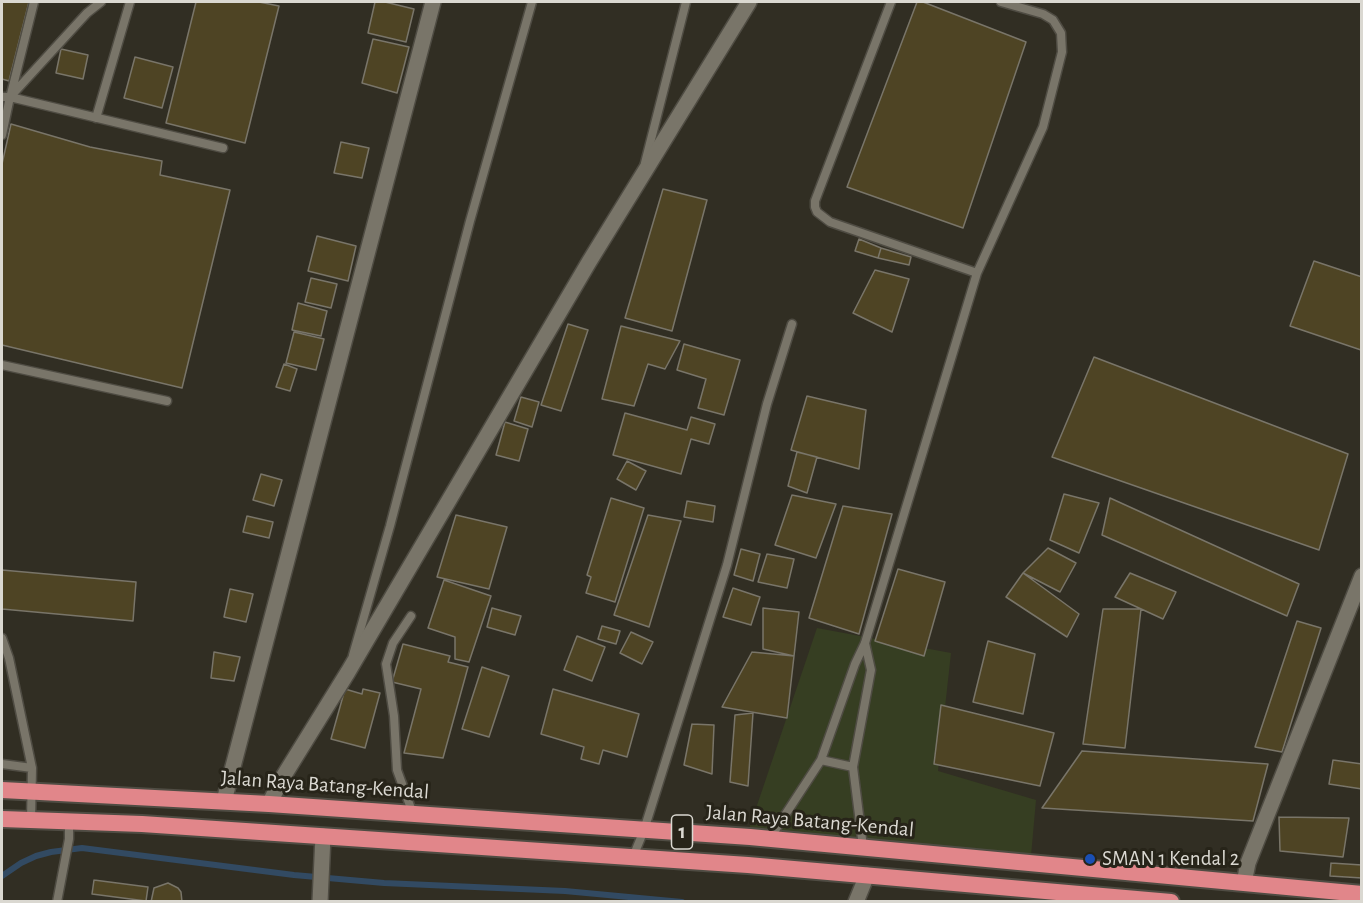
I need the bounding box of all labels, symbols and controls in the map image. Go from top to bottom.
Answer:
street label: Jalan Raya Batang-Kendal [220,765,430,805]
street label: Jalan Raya Batang-Kendal [705,799,915,843]
road number: 1 [672,815,692,849]
place label: SMAN 1 Kendal 2 [1102,846,1239,872]
marker: SMAN 1 Kendal 2 [1083,852,1097,866]

